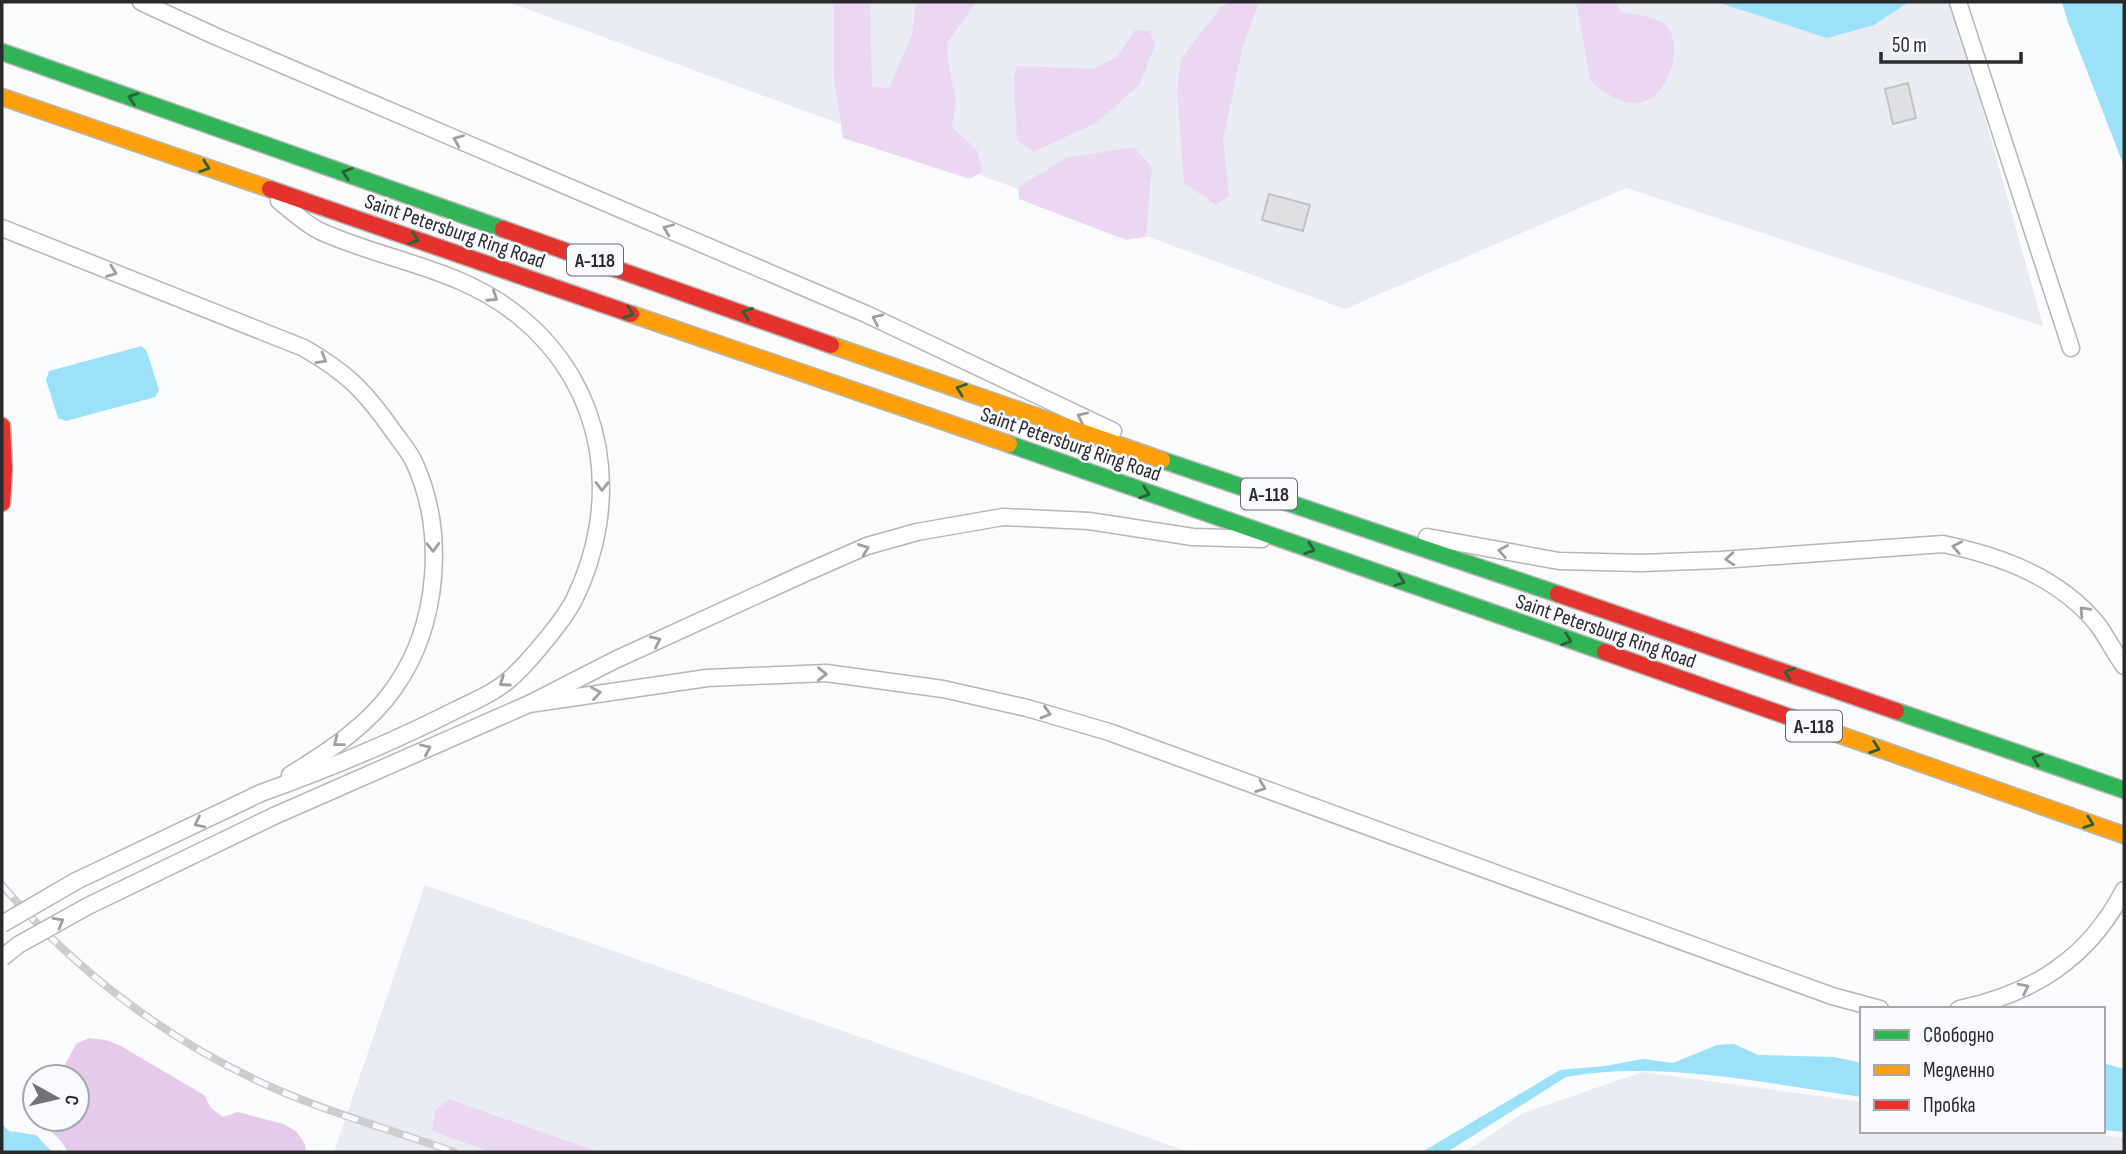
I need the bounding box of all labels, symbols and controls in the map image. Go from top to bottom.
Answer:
scale bar [1881,21,2021,65]
text: 50 m [1892,33,1927,58]
one-way arrow [127,92,139,106]
one-way arrow [453,134,466,148]
one-way arrow [198,159,211,173]
one-way arrow [342,167,354,181]
street label: Saint Petersburg Ring Road [361,189,548,274]
one-way arrow [663,223,675,237]
one-way arrow [408,231,420,245]
road number: А-118 [567,244,623,276]
one-way arrow [106,263,118,277]
one-way arrow [486,289,499,302]
one-way arrow [623,305,635,319]
one-way arrow [741,307,753,321]
one-way arrow [872,313,884,327]
one-way arrow [315,351,327,364]
one-way arrow [956,384,968,398]
street label: Saint Petersburg Ring Road [977,402,1164,487]
one-way arrow [1077,411,1089,425]
road number: А-118 [1241,478,1297,509]
one-way arrow [594,480,609,491]
one-way arrow [1138,485,1151,499]
one-way arrow [1951,540,1963,555]
one-way arrow [1304,541,1316,555]
one-way arrow [425,542,440,553]
one-way arrow [857,543,869,557]
one-way arrow [1498,544,1509,559]
one-way arrow [1724,552,1735,567]
one-way arrow [1393,572,1405,586]
street label: Saint Petersburg Ring Road [1512,589,1699,674]
one-way arrow [2080,606,2093,619]
one-way arrow [1561,632,1573,646]
one-way arrow [649,635,661,649]
one-way arrow [817,666,828,681]
one-way arrow [1783,667,1795,681]
one-way arrow [499,674,512,686]
one-way arrow [590,686,602,701]
one-way arrow [1040,705,1052,720]
road number: А-118 [1786,710,1842,741]
one-way arrow [334,734,346,747]
one-way arrow [1868,739,1880,753]
one-way arrow [419,743,431,757]
one-way arrow [2031,753,2043,767]
one-way arrow [1254,779,1266,793]
one-way arrow [194,814,206,828]
one-way arrow [2083,814,2095,828]
one-way arrow [52,917,65,930]
one-way arrow [2017,982,2029,996]
legend [1860,1007,2105,1133]
text: Свободно [1923,1023,1994,1048]
text: Медленно [1923,1058,1995,1083]
north arrow [21,1063,91,1133]
text: Пробка [1923,1093,1976,1118]
text: С [59,1094,83,1107]

